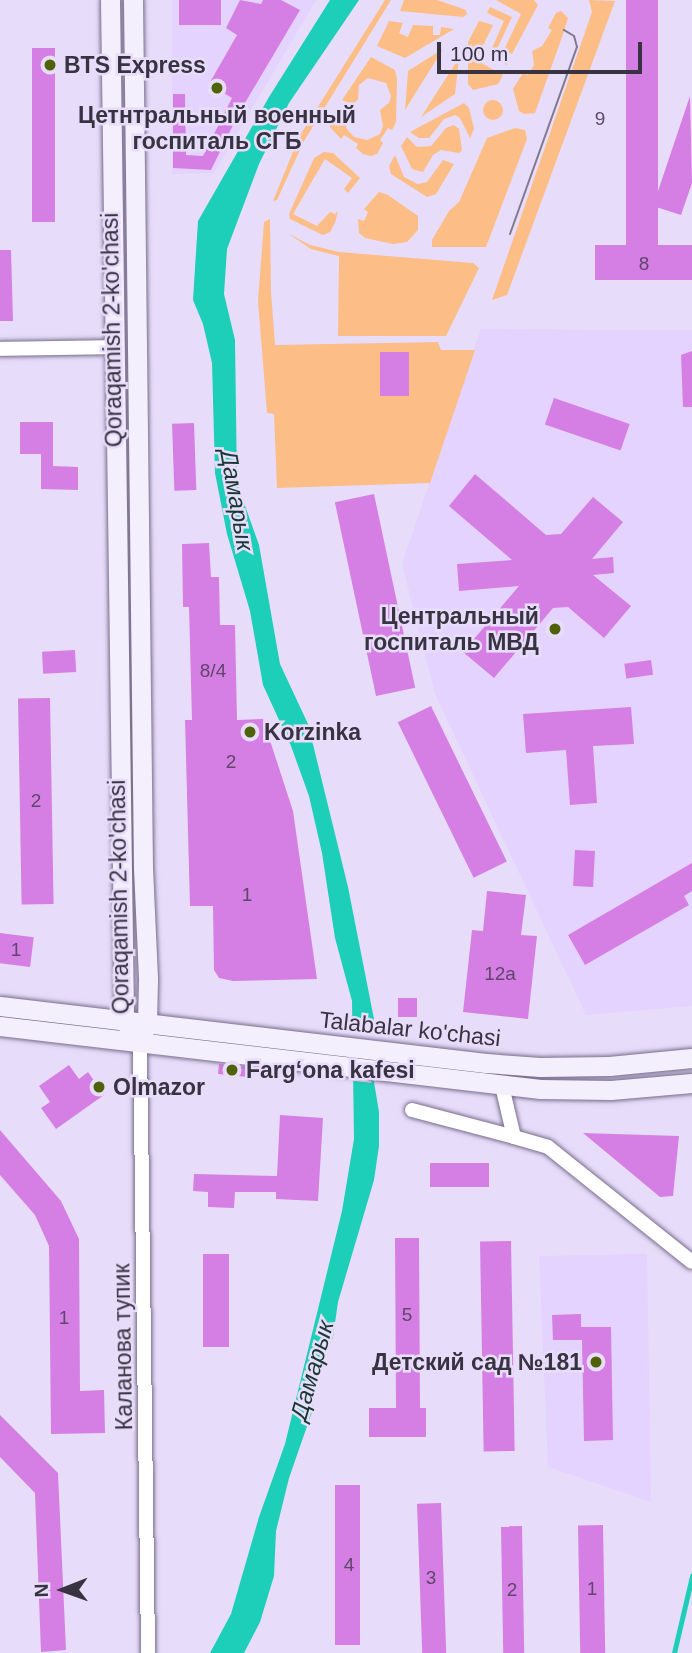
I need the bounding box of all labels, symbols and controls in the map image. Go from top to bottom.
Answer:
scale bar [440,28,645,72]
text: 100 m [450,42,508,65]
place label: BTS Express [64,51,206,79]
marker: BTS Express [42,57,58,73]
marker: Цетнтральный военный госпиталь СГБ [207,78,227,98]
place label: Цетнтральный военный госпиталь СГБ [78,101,356,155]
house number: 9 [595,108,605,130]
street label: Qoraqamish 2-ko'chasi [96,213,128,447]
house number: 8 [639,253,649,275]
water label: Дамарык [214,447,260,553]
place label: Центральный госпиталь МВД [364,602,539,656]
marker: Центральный госпиталь МВД [545,619,565,639]
house number: 8/4 [200,660,226,682]
place label: Korzinka [264,718,361,746]
marker: Korzinka [242,724,258,740]
house number: 2 [226,751,236,773]
street label: Qoraqamish 2-ko'chasi [103,780,135,1014]
house number: 2 [31,790,41,812]
house number: 1 [242,884,252,906]
house number: 1 [11,939,21,961]
house number: 12a [484,963,516,985]
street label: Talabalar ko'chasi [318,1006,502,1052]
place label: Farg‘ona kafesi [246,1056,415,1084]
marker: Farg‘ona kafesi [224,1062,240,1078]
place label: Olmazor [113,1073,205,1101]
marker: Olmazor [91,1079,107,1095]
street label: Каланова тупик [108,1263,138,1431]
house number: 5 [402,1304,412,1326]
house number: 1 [59,1307,69,1329]
water label: Дамарык [284,1317,340,1423]
place label: Детский сад №181 [372,1348,582,1376]
marker: Детский сад №181 [588,1354,604,1370]
house number: 4 [344,1554,354,1576]
north arrow [28,1555,98,1625]
house number: 3 [426,1567,436,1589]
house number: 1 [587,1578,597,1600]
house number: 2 [507,1579,517,1601]
text: N [31,1583,52,1597]

